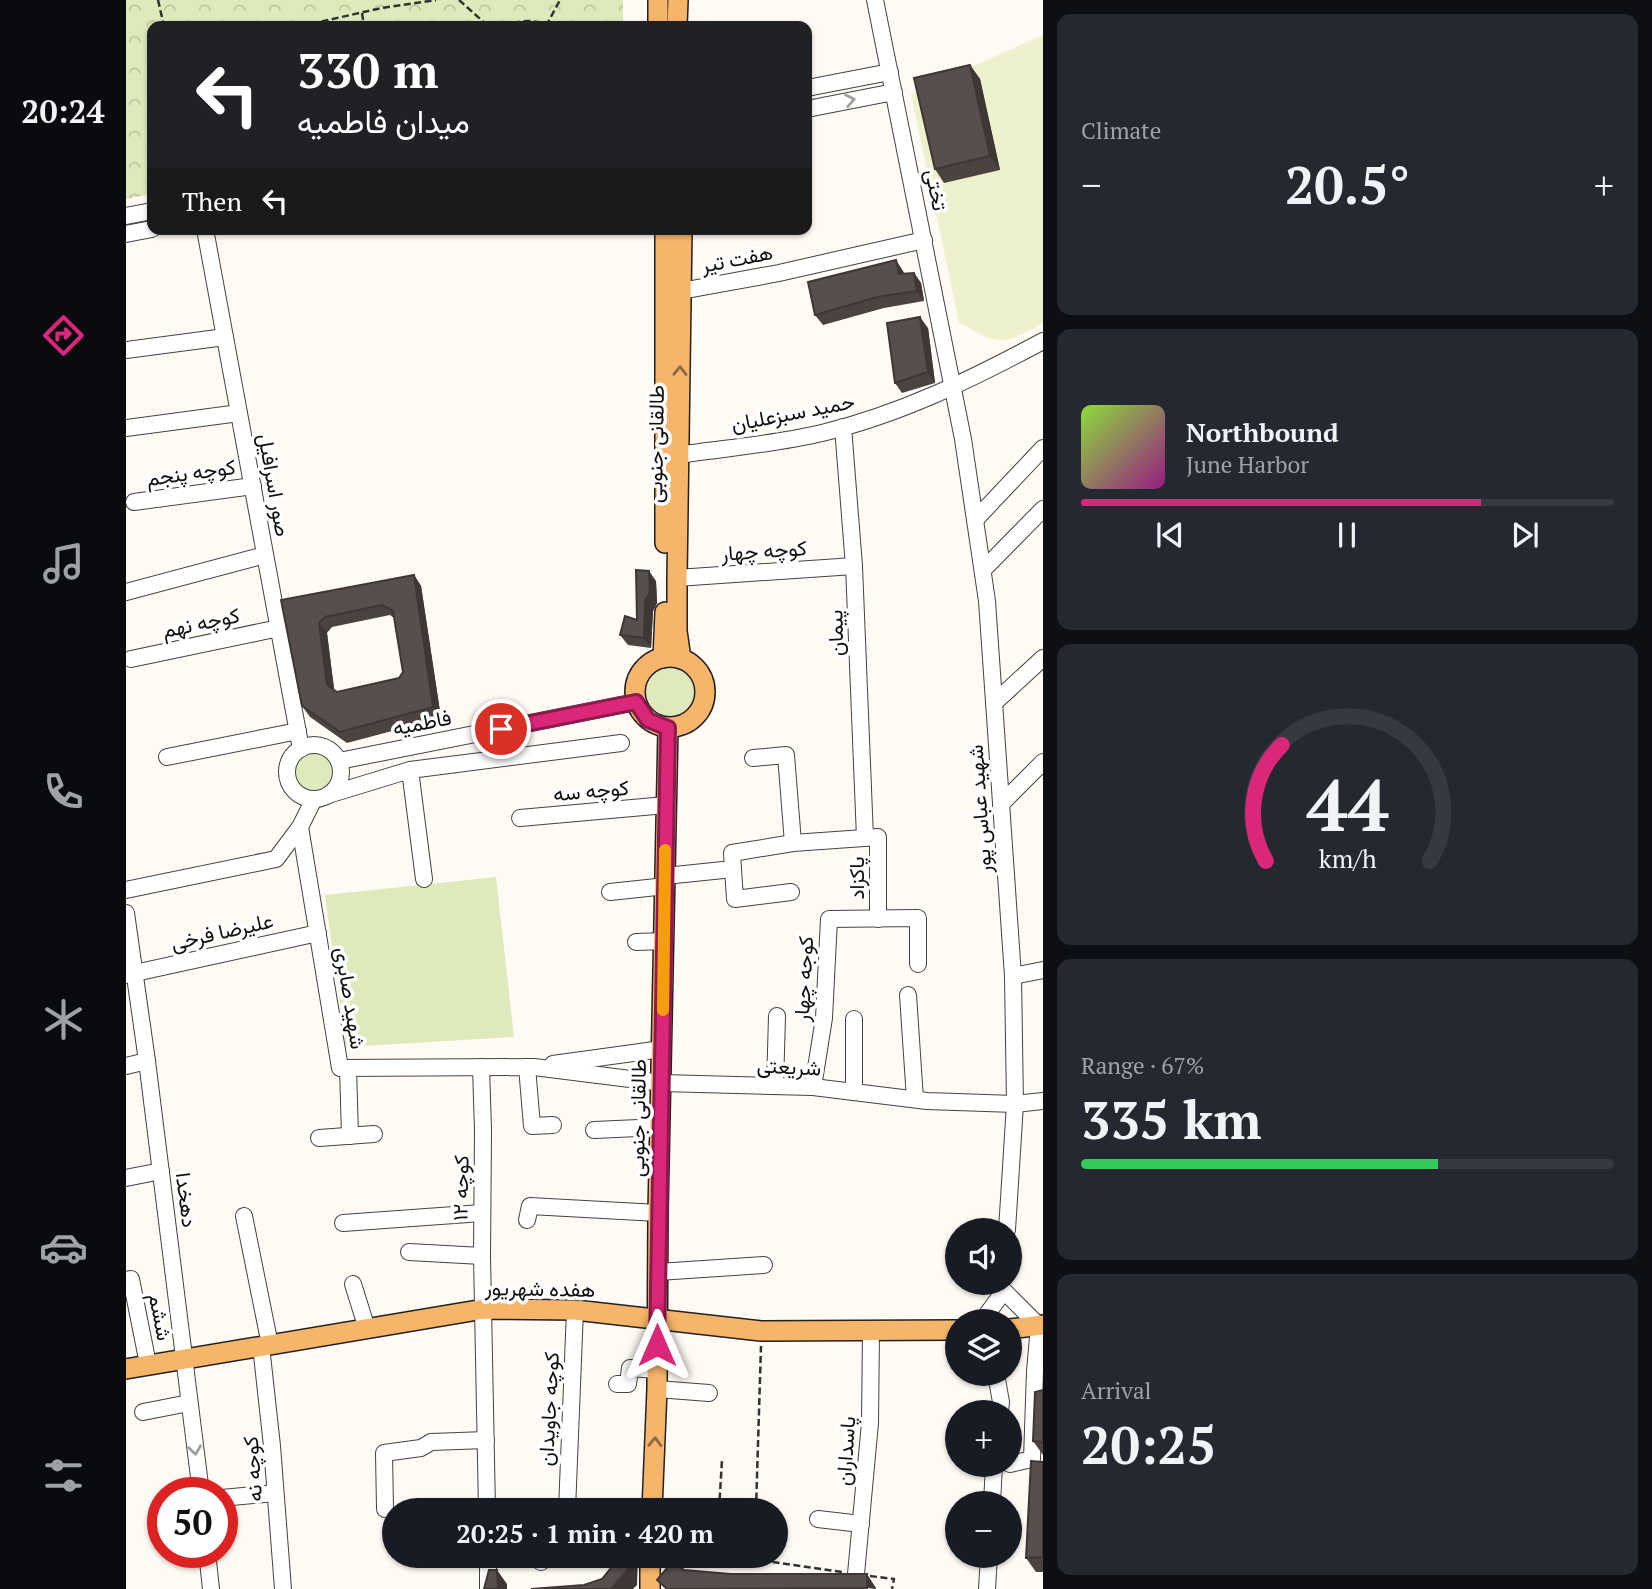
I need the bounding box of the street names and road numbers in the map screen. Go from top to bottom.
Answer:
street label: تختی [919,167,955,213]
street label: هفت تیر [698,237,775,279]
street label: طالقانی جنوبی [640,385,670,503]
street label: حمید سبزعلیان [729,386,857,438]
street label: صور اسرافیل [252,431,298,539]
street label: کوچه پنجم [144,452,237,493]
street label: کوچه چهار [719,533,808,568]
street label: کوچه نهم [159,600,242,645]
street label: پیمان [820,609,851,657]
street label: فاطمیه [390,703,454,741]
street label: شهید عباس پور [961,744,999,875]
street label: کوچه سه [552,773,630,808]
street label: پاکزاد [842,857,871,899]
street label: علیرضا فرخی [168,906,276,956]
street label: کوجه چهار [787,935,820,1024]
street label: شهید صابری [329,945,373,1051]
street label: شریعتی [756,1050,822,1082]
street label: طالقانی جنوبی [622,1059,652,1177]
street label: کوچه ۱۲ [445,1155,476,1221]
street label: دهخدا [170,1171,204,1229]
street label: هفده شهریور [484,1273,595,1303]
street label: ششم [142,1291,179,1343]
street label: کوچه جاویدان [531,1351,566,1467]
street label: پاسداران [829,1415,862,1487]
street label: کوچه نه [236,1435,269,1503]

